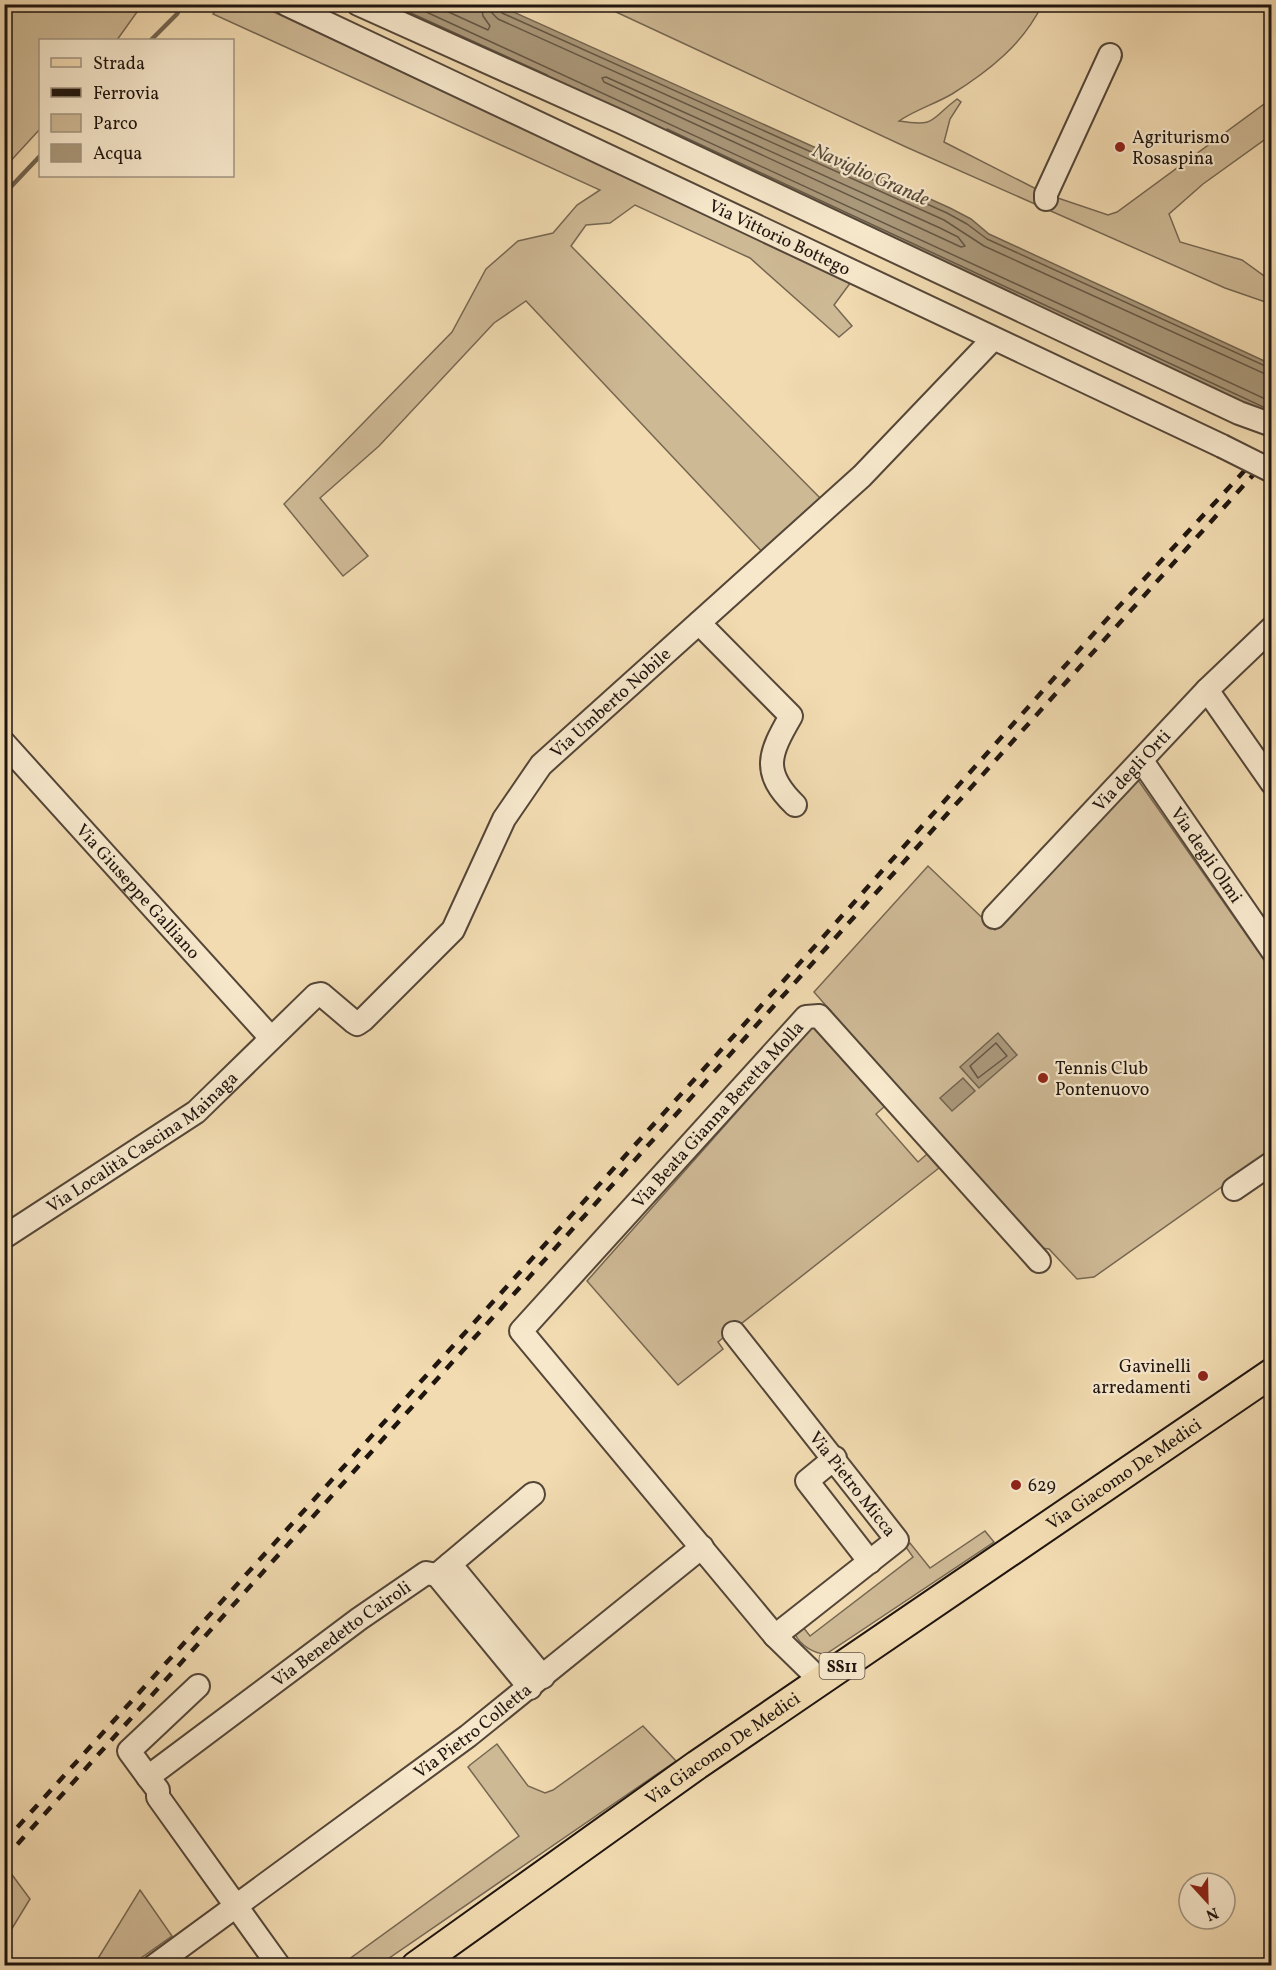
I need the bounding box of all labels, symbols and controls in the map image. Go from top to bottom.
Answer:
legend [39,39,234,177]
text: Strada [93,52,145,77]
text: Ferrovia [93,82,159,107]
text: Parco [93,112,138,137]
place label: Agriturismo Rosaspina [1132,126,1229,172]
water label: Naviglio Grande [807,137,934,214]
marker: Agriturismo Rosaspina [1113,140,1127,154]
text: Acqua [93,142,142,167]
street label: Via Vittorio Bottego [704,194,854,283]
street label: Via Umberto Nobile [545,643,677,765]
street label: Via degli Orti [1088,725,1177,818]
street label: Via degli Olmi [1163,803,1247,909]
street label: Via Giuseppe Galliano [69,819,205,966]
street label: Via Beata Gianna Beretta Molla [627,1016,810,1214]
place label: Tennis Club Pontenuovo [1055,1057,1149,1103]
street label: Via Località Cascina Mainaga [42,1066,244,1220]
marker: Tennis Club Pontenuovo [1036,1071,1050,1085]
place label: Gavinelli arredamenti [1092,1355,1191,1401]
marker: Gavinelli arredamenti [1196,1369,1210,1383]
street label: Via Giacomo De Medici [1042,1413,1207,1537]
street label: Via Pietro Micca [802,1427,901,1543]
place label: 629 [1028,1474,1056,1499]
marker: 629 [1009,1478,1023,1492]
street label: Via Benedetto Cairoli [267,1576,417,1694]
road number: SS11 [820,1653,864,1679]
street label: Via Pietro Colletta [409,1678,538,1786]
street label: Via Giacomo De Medici [641,1687,806,1812]
north arrow [1177,1871,1237,1931]
text: N [1202,1901,1221,1926]

